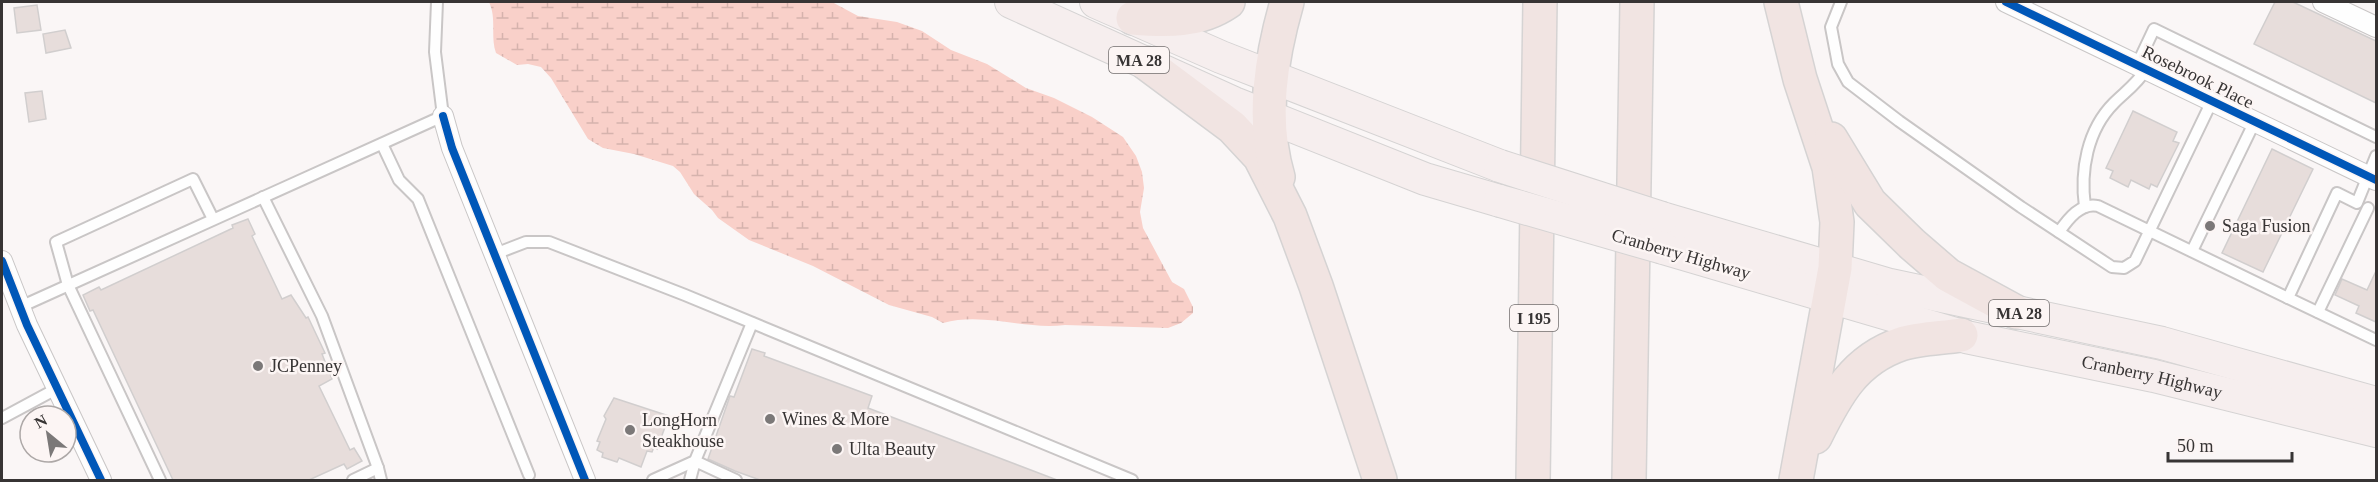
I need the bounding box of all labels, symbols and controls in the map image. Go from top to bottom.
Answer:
street label: Rosebrook Place [2139,41,2257,113]
road number: MA 28 [1109,47,1169,73]
place label: Saga Fusion [2222,216,2311,236]
marker: Saga Fusion [2203,219,2217,233]
street label: Cranberry Highway [1609,225,1753,283]
road number: MA 28 [1989,300,2049,326]
road number: I 195 [1510,305,1558,331]
street label: Cranberry Highway [2080,351,2224,403]
place label: JCPenney [270,356,342,376]
marker: JCPenney [251,359,265,373]
north arrow [18,404,78,464]
place label: Wines & More [782,409,889,429]
place label: LongHorn Steakhouse [642,410,724,451]
text: N [31,411,50,432]
marker: Wines & More [763,412,777,426]
marker: LongHorn Steakhouse [623,423,637,437]
scale bar [2168,425,2292,463]
text: 50 m [2177,436,2214,456]
place label: Ulta Beauty [849,439,935,459]
marker: Ulta Beauty [830,442,844,456]

